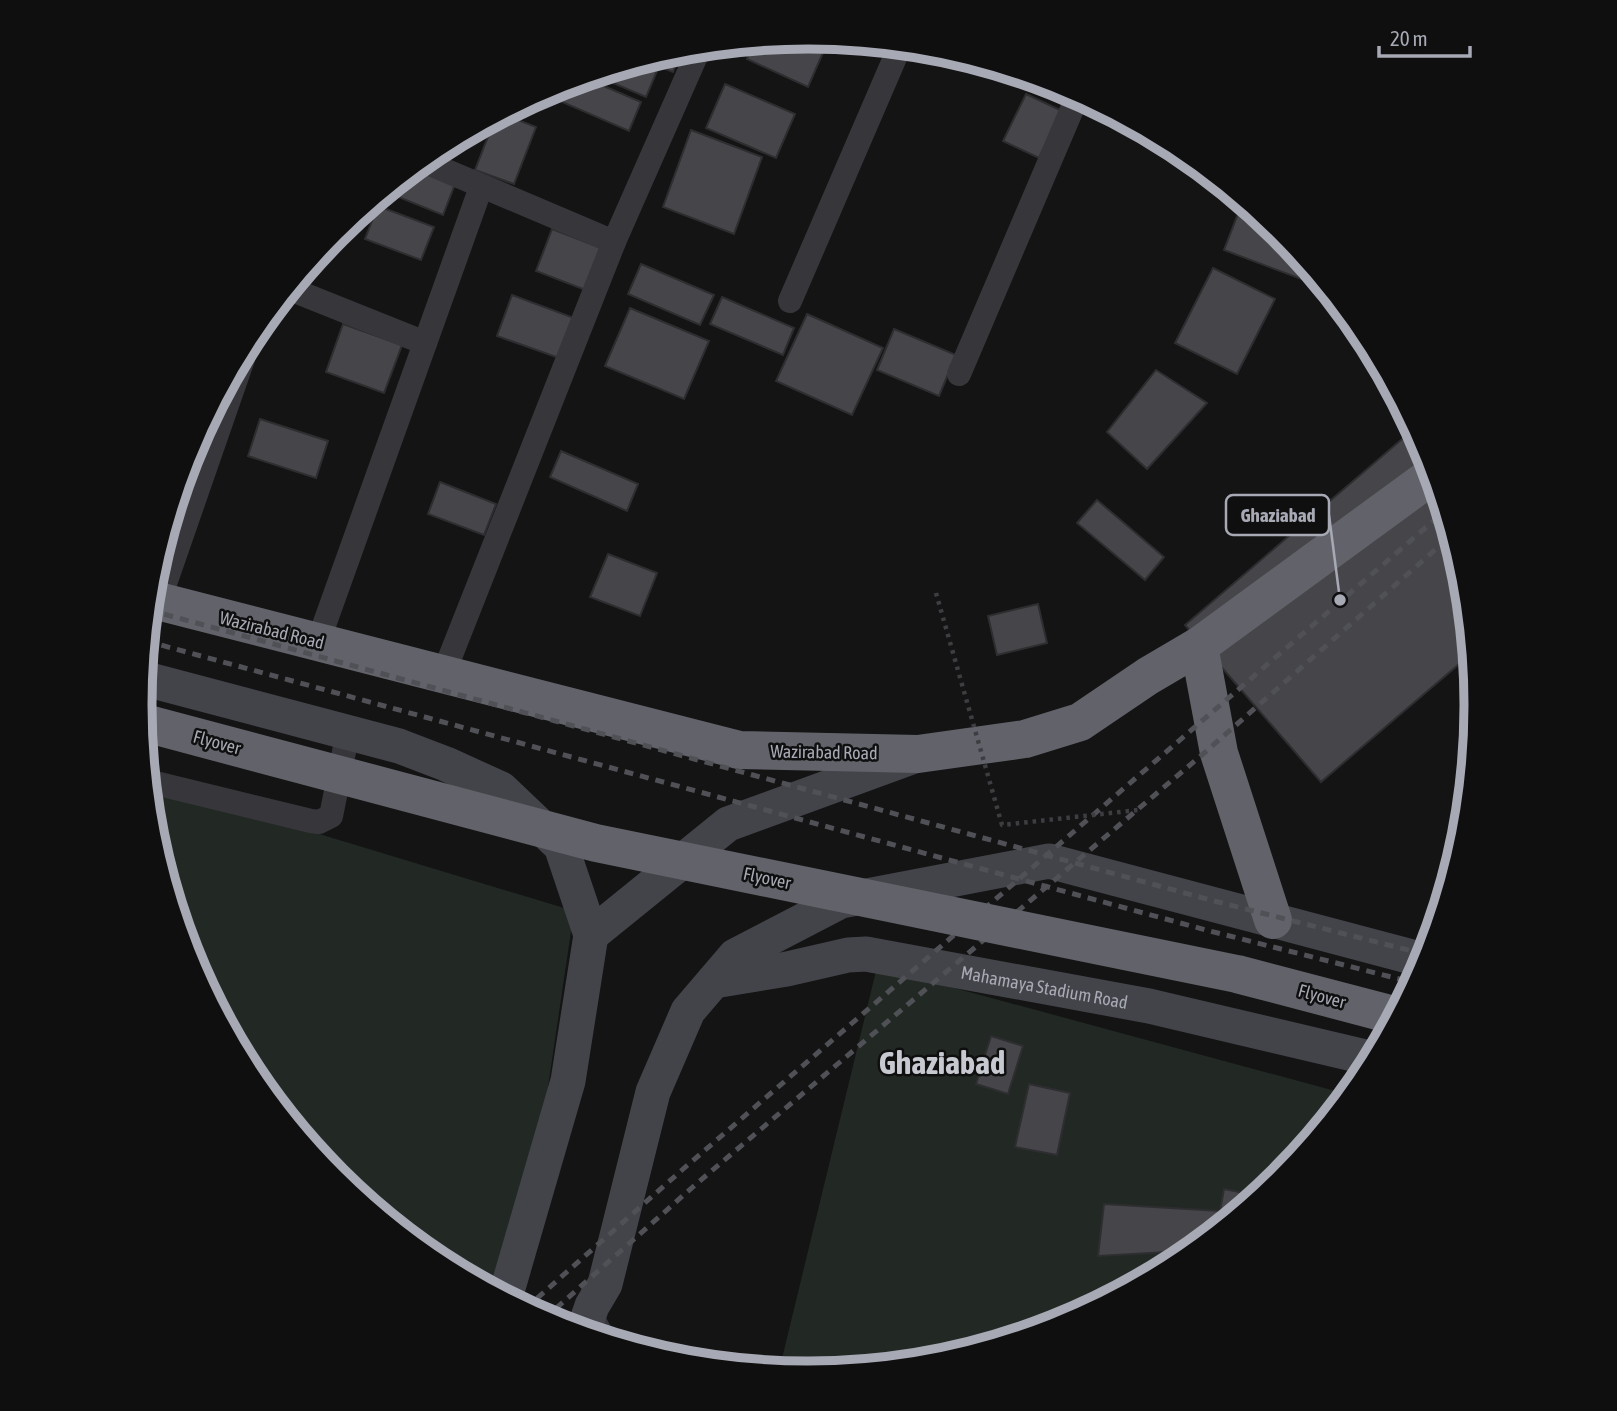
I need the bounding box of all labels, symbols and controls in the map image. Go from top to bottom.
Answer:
scale bar [1379,14,1470,58]
text: 20 m [1390,26,1428,50]
callout: Ghaziabad [1226,495,1329,535]
text: Ghaziabad [1240,504,1316,526]
street label: Wazirabad Road [218,607,326,653]
street label: Flyover [191,726,244,759]
street label: Wazirabad Road [770,741,878,763]
street label: Flyover [741,863,793,893]
street label: Mahamaya Stadium Road [959,961,1130,1012]
street label: Flyover [1296,980,1349,1013]
district label: Ghaziabad [879,1044,1005,1081]

